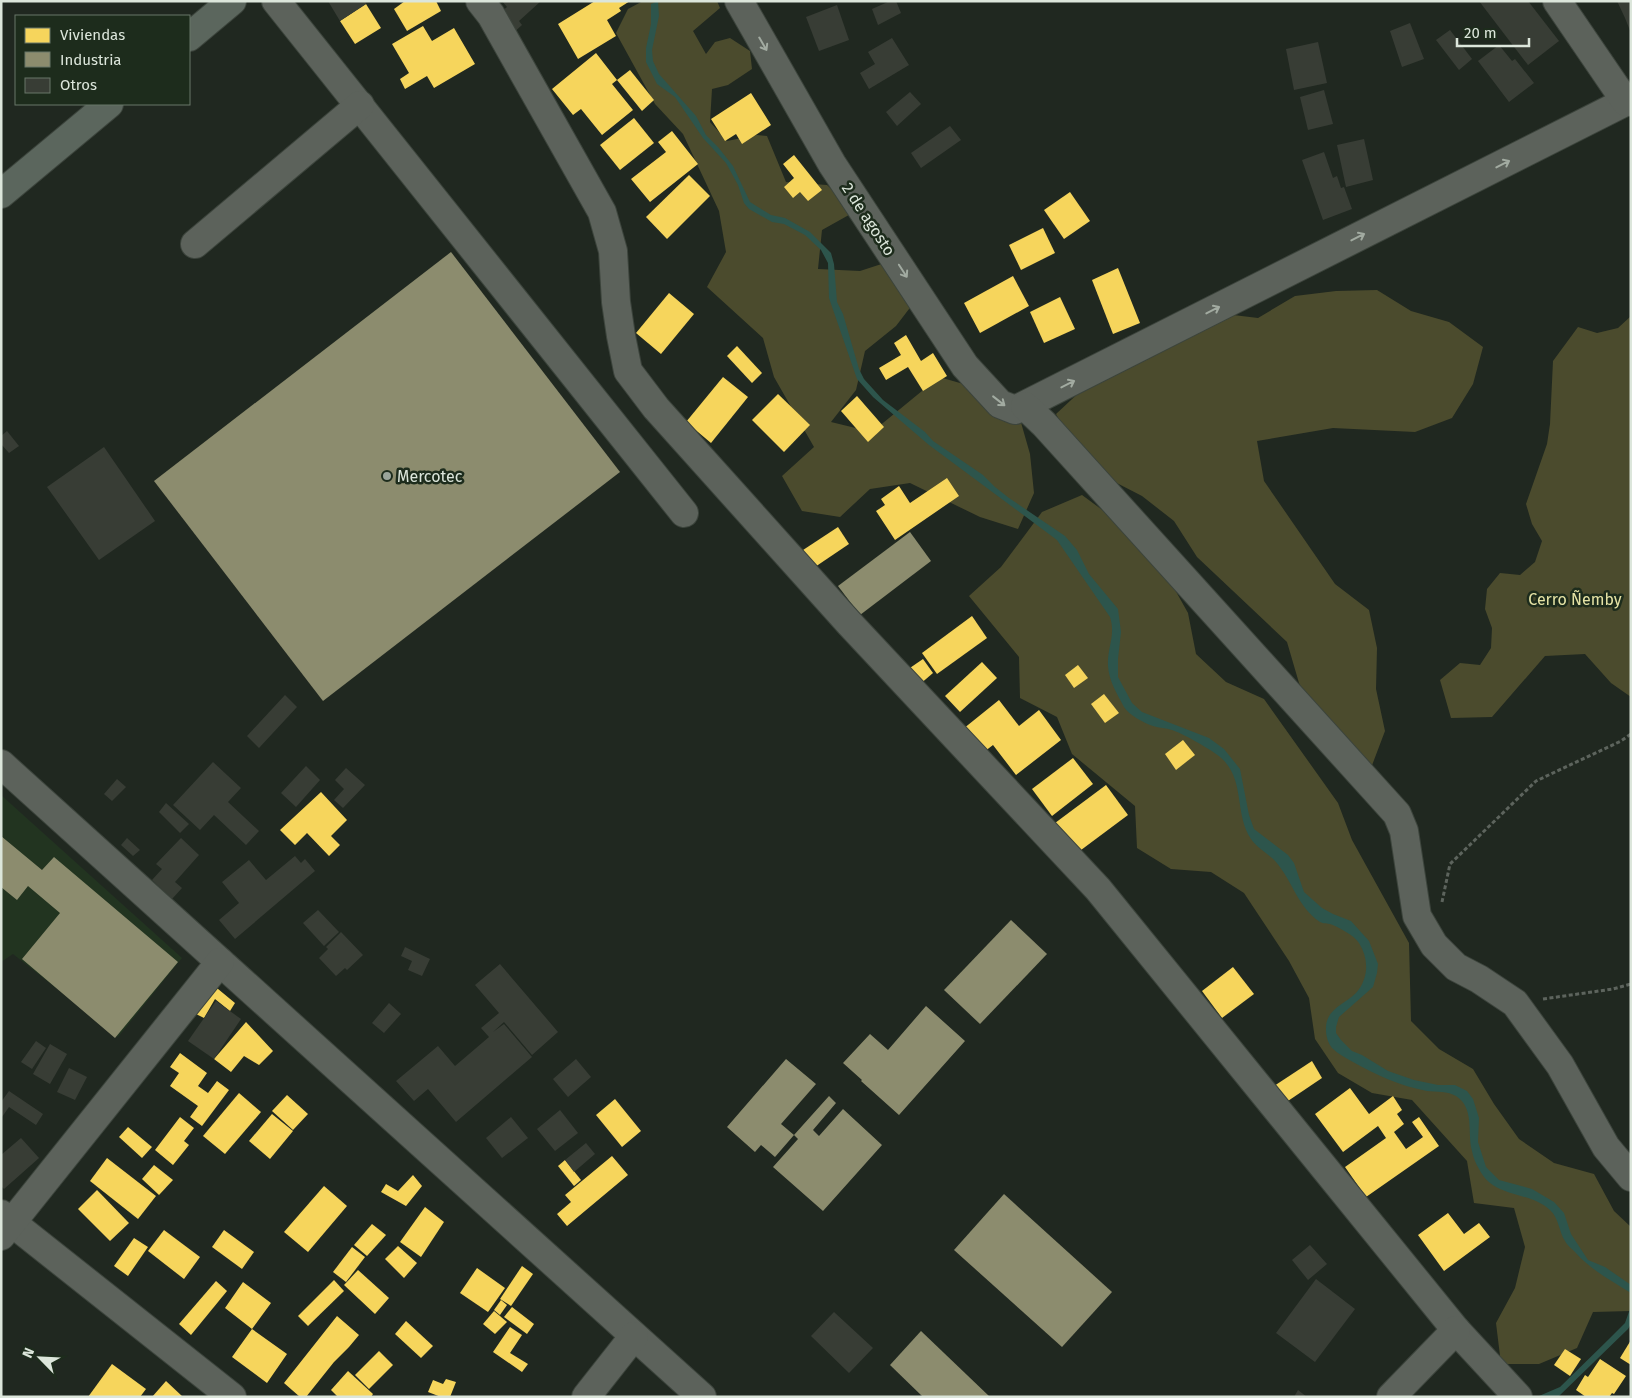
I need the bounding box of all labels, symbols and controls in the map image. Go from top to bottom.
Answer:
legend [15,15,190,105]
scale bar [1457,15,1530,47]
text: 20 m [1464,24,1497,42]
text: Viviendas [60,26,125,44]
one-way arrow [758,36,768,50]
text: Industria [60,51,122,69]
text: Otros [60,76,97,94]
one-way arrow [1496,159,1511,169]
street label: 2 de agosto [838,179,899,259]
one-way arrow [1351,232,1366,242]
one-way arrow [898,264,908,278]
one-way arrow [1206,305,1221,315]
one-way arrow [1061,379,1076,389]
one-way arrow [993,395,1006,406]
place label: Mercotec [397,467,463,486]
marker: Mercotec [381,470,393,482]
park label: Cerro Ñemby [1528,590,1622,609]
north arrow [15,1333,65,1383]
text: N [19,1345,38,1361]

